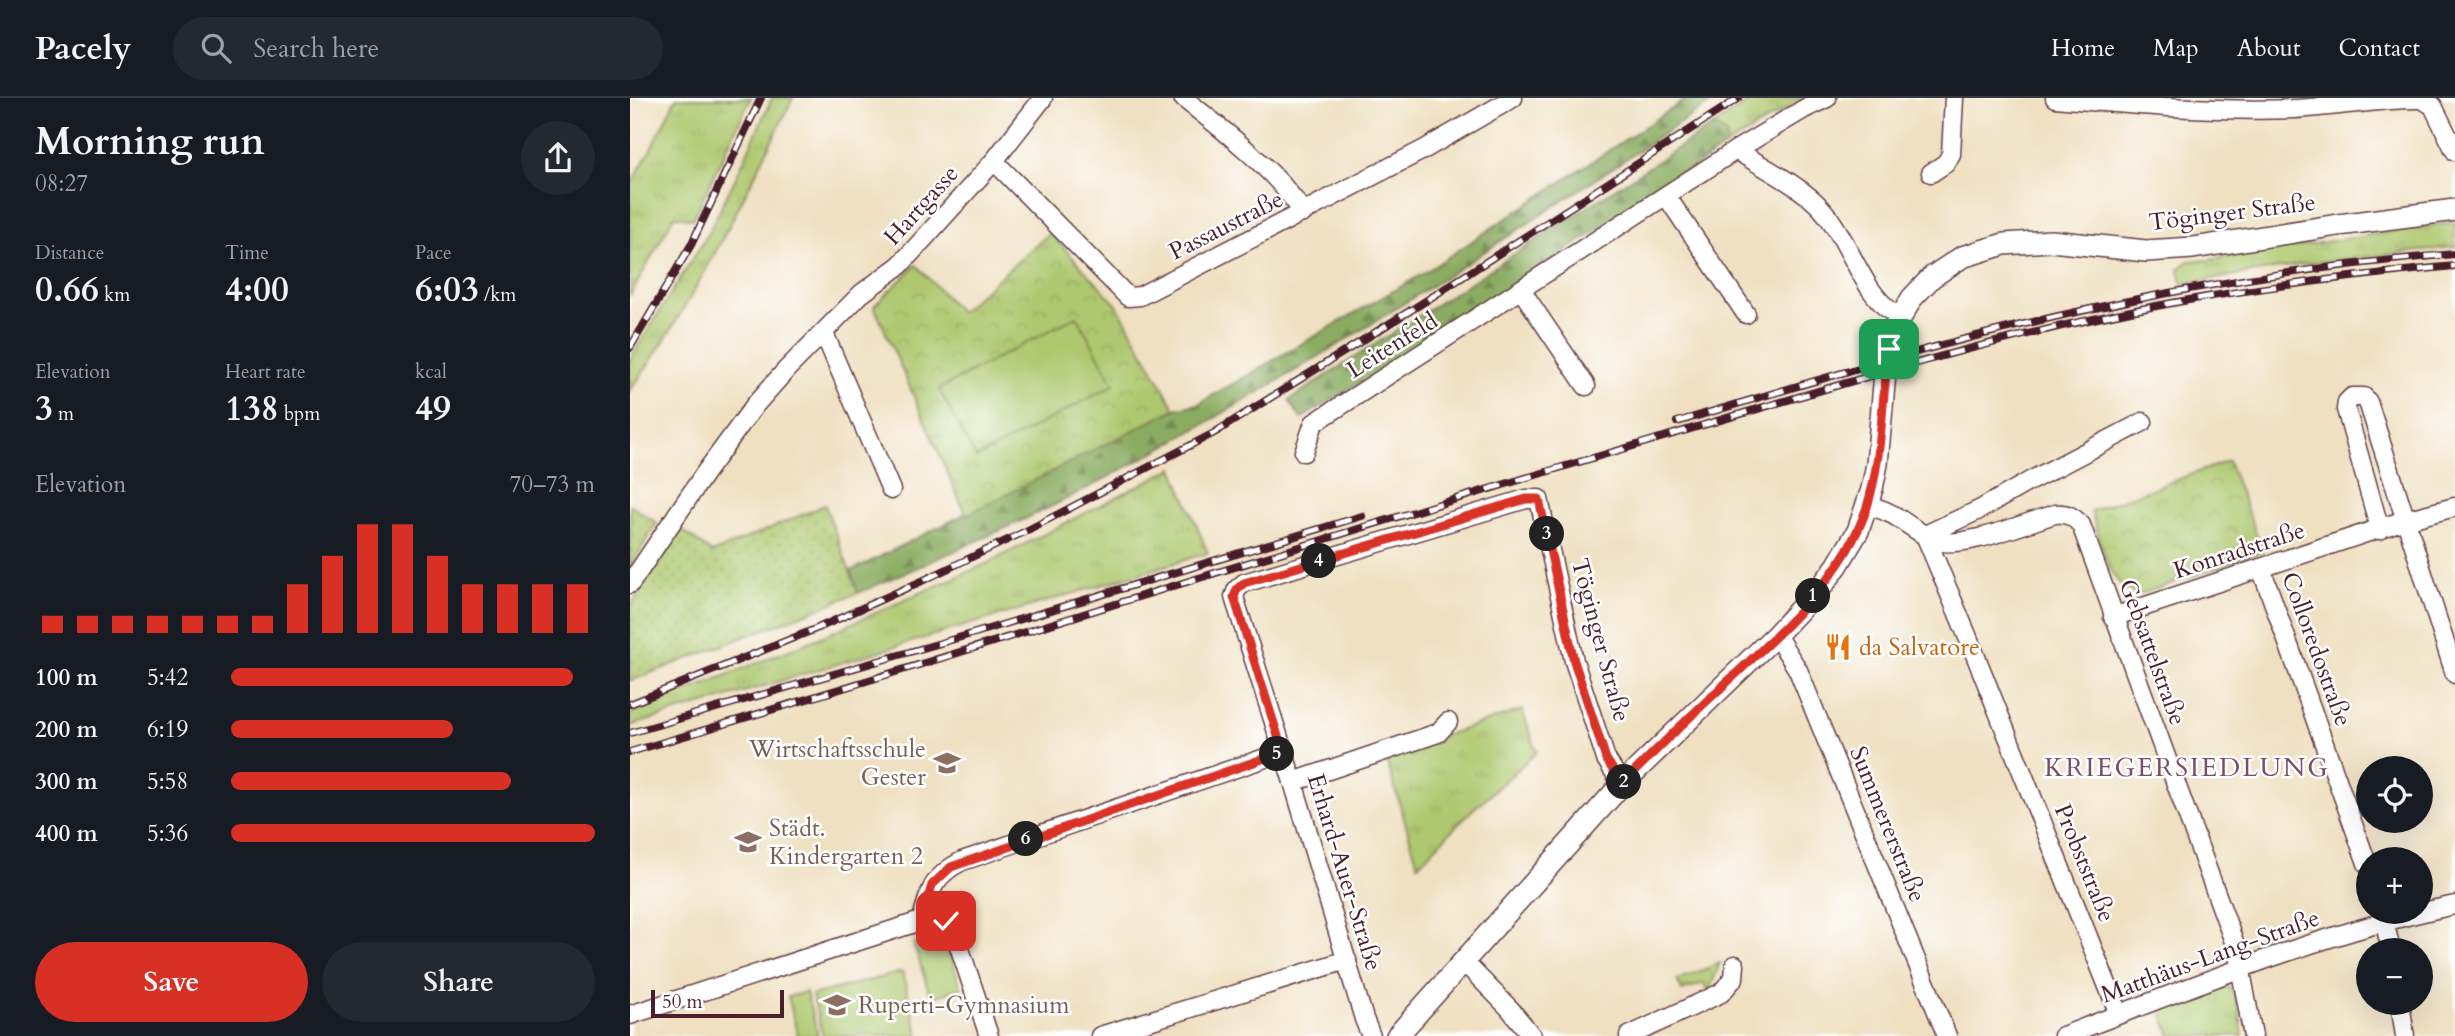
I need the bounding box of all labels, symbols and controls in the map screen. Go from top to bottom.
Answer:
search box [173,17,663,80]
text: Pacely [35,26,131,71]
icon: search [197,29,235,67]
text: Search here [253,31,379,66]
text: Home [2051,32,2115,65]
text: Map [2153,32,2199,65]
text: About [2237,32,2301,65]
text: Contact [2339,32,2420,65]
text: Morning run [35,116,265,168]
button: share [521,121,595,195]
street label: Hartgasse [876,158,966,253]
text: 08:27 [35,168,88,199]
street label: Passaustraße [1163,183,1289,268]
street label: Töginger Straße [2147,186,2317,239]
text: Distance [35,240,104,266]
text: Time [225,240,269,266]
text: Pace [415,240,452,266]
text: 0.66 [35,266,99,314]
text: 4:00 [225,266,289,314]
text: 6:03 [415,266,479,314]
text: km [99,282,130,308]
text: /km [479,282,516,308]
street label: Leitenfeld [1341,304,1444,386]
pin [1859,319,1919,379]
icon: arrive [1870,330,1908,368]
text: Elevation [35,359,110,385]
text: Heart rate [225,359,306,385]
text: kcal [415,359,447,385]
text: 3 [35,385,53,433]
text: 138 [225,385,279,433]
text: 49 [415,385,451,433]
text: m [53,401,74,427]
text: bpm [279,401,320,427]
text: Elevation [35,469,126,500]
text: 70–73 m [510,469,595,500]
street label: Konradstraße [2169,514,2309,587]
pin: 3 [1530,516,1564,551]
text: 3 [1542,520,1551,546]
pin: 4 [1302,544,1336,578]
text: 4 [1314,547,1323,573]
street label: Töginger Straße [1563,555,1638,725]
street label: Colloredostraße [2273,567,2360,731]
street label: Gebsattelstraße [2111,575,2194,730]
pin: 1 [1796,578,1830,614]
text: 1 [1808,582,1817,608]
place label: da Salvatore [1859,631,1980,664]
restaurant icon: da Salvatore [1823,632,1853,662]
text: 100 m [35,662,98,693]
text: 5:42 [147,662,188,693]
text: 200 m [35,714,98,745]
text: 6:19 [147,714,188,745]
place label: Wirtschaftsschule Gester [748,733,926,794]
pin: 5 [1260,736,1294,772]
text: 5 [1272,740,1281,766]
street label: Summererstraße [1841,741,1934,907]
school or university icon: Wirtschaftsschule Gester [932,748,962,778]
district label: KRIEGERSIEDLUNG [2044,750,2330,785]
map controls [2356,756,2433,1015]
button: locate [2356,756,2433,833]
pin: 2 [1606,764,1642,800]
text: 300 m [35,766,98,797]
text: 5:58 [147,766,188,797]
text: 2 [1619,768,1628,794]
street label: Erhard-Auer-Straße [1299,770,1390,974]
street label: Probststraße [2046,799,2123,927]
place label: Städt. Kindergarten 2 [769,812,923,873]
text: 400 m [35,818,98,849]
text: 5:36 [147,818,188,849]
pin: 6 [1008,822,1044,856]
text: 6 [1021,825,1030,851]
school or university icon: Städt. Kindergarten 2 [733,827,763,857]
button: + [2356,847,2433,924]
pin [916,891,976,951]
icon: check [927,902,965,940]
street label: Matthäus-Lang-Straße [2096,902,2324,1011]
button: − [2356,938,2433,1015]
button: Save [35,942,308,1022]
button: Share [322,942,595,1022]
scale bar [651,987,784,1019]
text: 50 m [662,989,703,1015]
place label: Ruperti-Gymnasium [858,989,1070,1022]
school or university icon: Ruperti-Gymnasium [822,990,852,1020]

